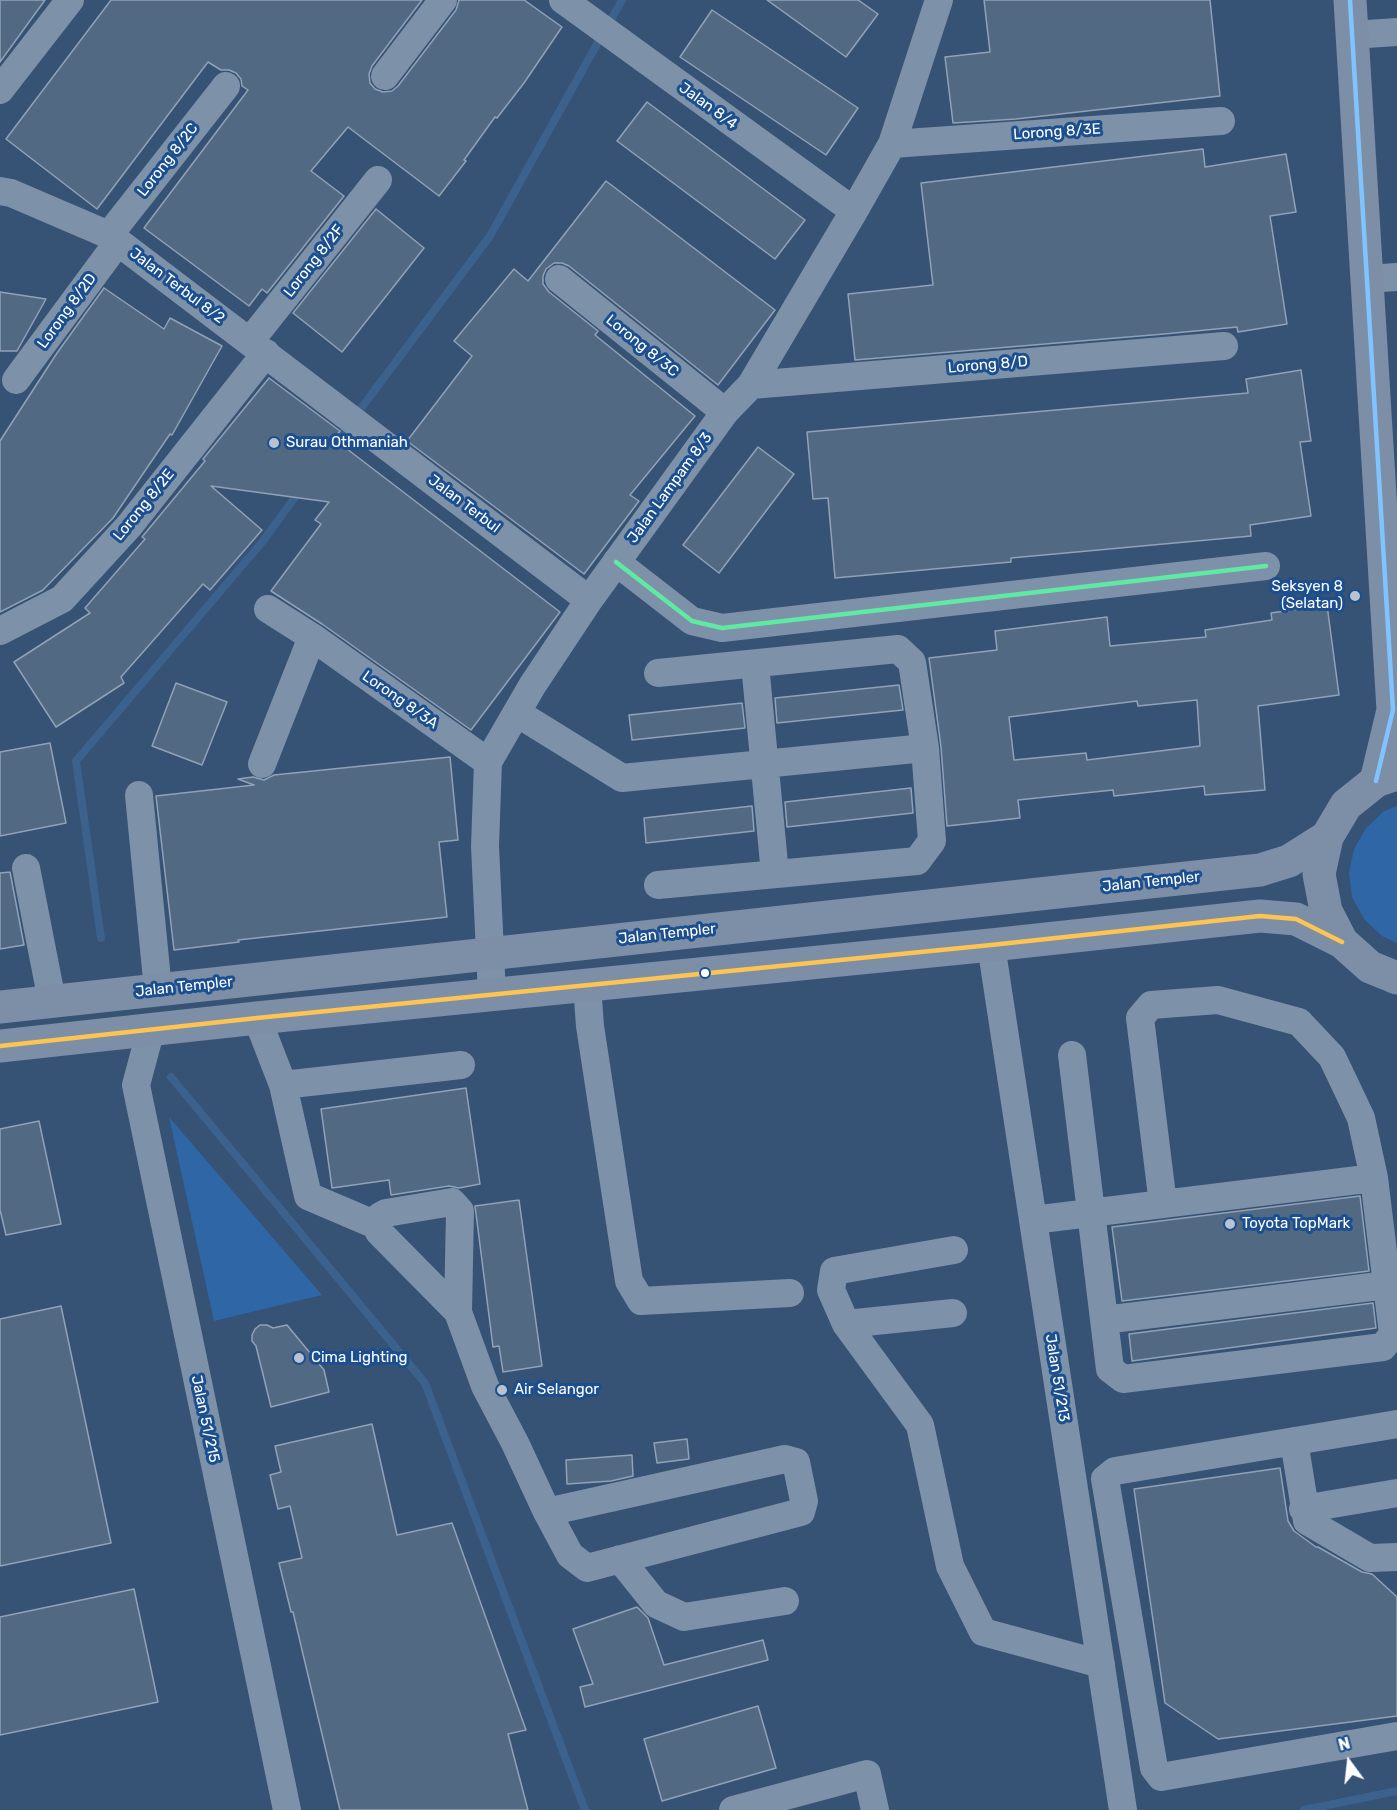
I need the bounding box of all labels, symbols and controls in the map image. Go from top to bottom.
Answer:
street label: Jalan 8/4 [675,79,741,133]
street label: Lorong 8/2C [134,120,202,200]
street label: Lorong 8/3E [1013,120,1101,144]
street label: Lorong 8/2F [280,221,348,301]
street label: Jalan Terbul 8/2 [126,244,228,328]
street label: Lorong 8/2D [34,270,100,352]
street label: Lorong 8/3C [602,311,682,381]
street label: Lorong 8/D [947,353,1029,377]
street label: Jalan Lampam 8/3 [624,429,716,547]
place label: Surau Othmaniah [286,434,408,452]
marker: Surau Othmaniah [267,436,281,450]
street label: Lorong 8/2E [110,465,178,545]
street label: Jalan Terbul [424,471,504,537]
place label: Seksyen 8 (Selatan) [1272,578,1343,613]
marker: Seksyen 8 (Selatan) [1348,589,1362,603]
street label: Lorong 8/3A [359,667,441,733]
street label: Jalan Templer [1101,868,1201,896]
street label: Jalan Templer [617,920,717,948]
unlabelled marker [699,967,711,979]
street label: Jalan Templer [134,973,234,1001]
place label: Toyota TopMark [1242,1215,1350,1233]
marker: Toyota TopMark [1223,1217,1237,1231]
street label: Jalan 51/213 [1041,1333,1073,1423]
place label: Cima Lighting [311,1349,408,1367]
marker: Cima Lighting [292,1351,306,1365]
street label: Jalan 51/215 [187,1374,223,1464]
place label: Air Selangor [514,1381,599,1399]
marker: Air Selangor [495,1383,509,1397]
north arrow [1319,1732,1379,1792]
text: N [1336,1733,1352,1755]

